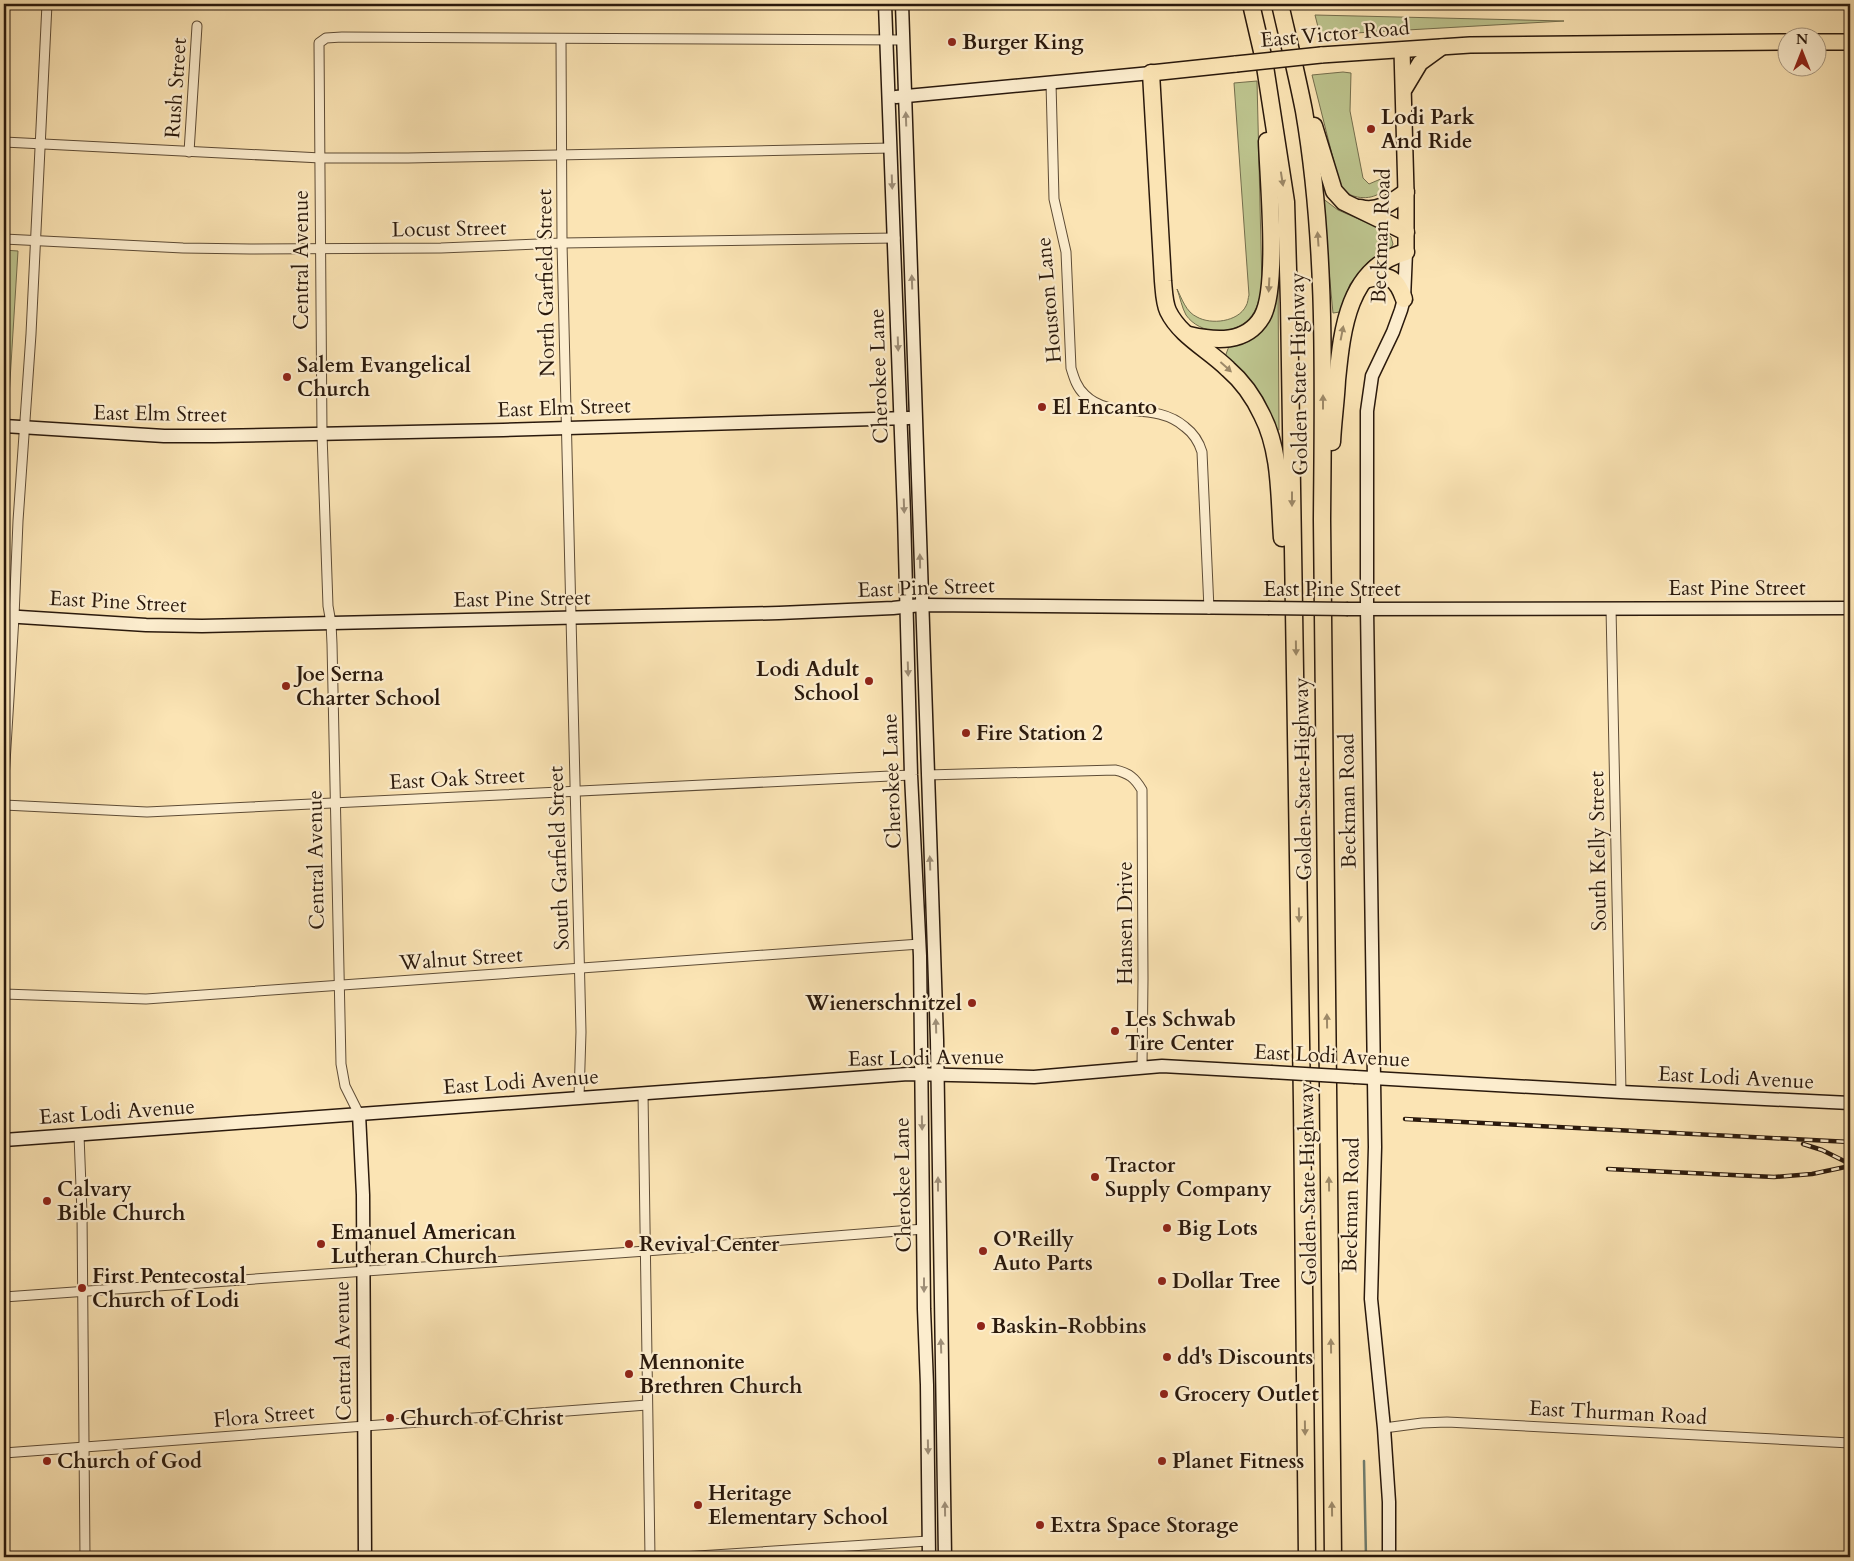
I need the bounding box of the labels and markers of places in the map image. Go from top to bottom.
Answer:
place label: Burger King [962,28,1084,57]
marker: Burger King [946,36,958,48]
place label: Lodi Park And Ride [1381,103,1475,156]
marker: Lodi Park And Ride [1365,123,1377,135]
place label: Salem Evangelical Church [297,351,471,404]
marker: Salem Evangelical Church [281,371,293,383]
place label: El Encanto [1052,393,1157,422]
marker: El Encanto [1036,401,1048,413]
place label: Lodi Adult School [756,655,860,708]
place label: Joe Serna Charter School [293,660,440,713]
marker: Lodi Adult School [863,675,875,687]
marker: Joe Serna Charter School [280,680,292,692]
place label: Fire Station 2 [976,719,1103,748]
marker: Fire Station 2 [960,727,972,739]
place label: Wienerschnitzel [804,989,962,1018]
marker: Wienerschnitzel [966,997,978,1009]
place label: Les Schwab Tire Center [1125,1005,1236,1058]
marker: Les Schwab Tire Center [1109,1025,1121,1037]
place label: Tractor Supply Company [1105,1151,1272,1204]
marker: Tractor Supply Company [1089,1171,1101,1183]
place label: Calvary Bible Church [57,1175,185,1228]
marker: Calvary Bible Church [41,1195,53,1207]
place label: Big Lots [1177,1214,1258,1243]
place label: Emanuel American Lutheran Church [331,1218,516,1271]
marker: Big Lots [1161,1222,1173,1234]
place label: O'Reilly Auto Parts [993,1225,1093,1278]
place label: Revival Center [639,1230,780,1259]
marker: Emanuel American Lutheran Church [315,1238,327,1250]
marker: Revival Center [623,1238,635,1250]
marker: O'Reilly Auto Parts [977,1245,989,1257]
place label: First Pentecostal Church of Lodi [92,1262,246,1315]
place label: Dollar Tree [1172,1267,1281,1296]
marker: Dollar Tree [1156,1275,1168,1287]
marker: First Pentecostal Church of Lodi [76,1282,88,1294]
place label: Baskin-Robbins [991,1312,1147,1341]
marker: Baskin-Robbins [975,1320,987,1332]
place label: dd's Discounts [1177,1343,1313,1372]
place label: Mennonite Brethren Church [639,1348,802,1401]
marker: dd's Discounts [1161,1351,1173,1363]
marker: Mennonite Brethren Church [623,1368,635,1380]
place label: Grocery Outlet [1174,1380,1319,1409]
marker: Grocery Outlet [1158,1388,1170,1400]
place label: Church of Christ [400,1404,564,1433]
marker: Church of Christ [384,1412,396,1424]
place label: Church of God [57,1447,202,1476]
place label: Planet Fitness [1172,1447,1304,1476]
marker: Church of God [41,1455,53,1467]
marker: Planet Fitness [1156,1455,1168,1467]
place label: Heritage Elementary School [708,1479,888,1532]
marker: Heritage Elementary School [692,1499,704,1511]
place label: Extra Space Storage [1050,1511,1239,1540]
marker: Extra Space Storage [1034,1519,1046,1531]

